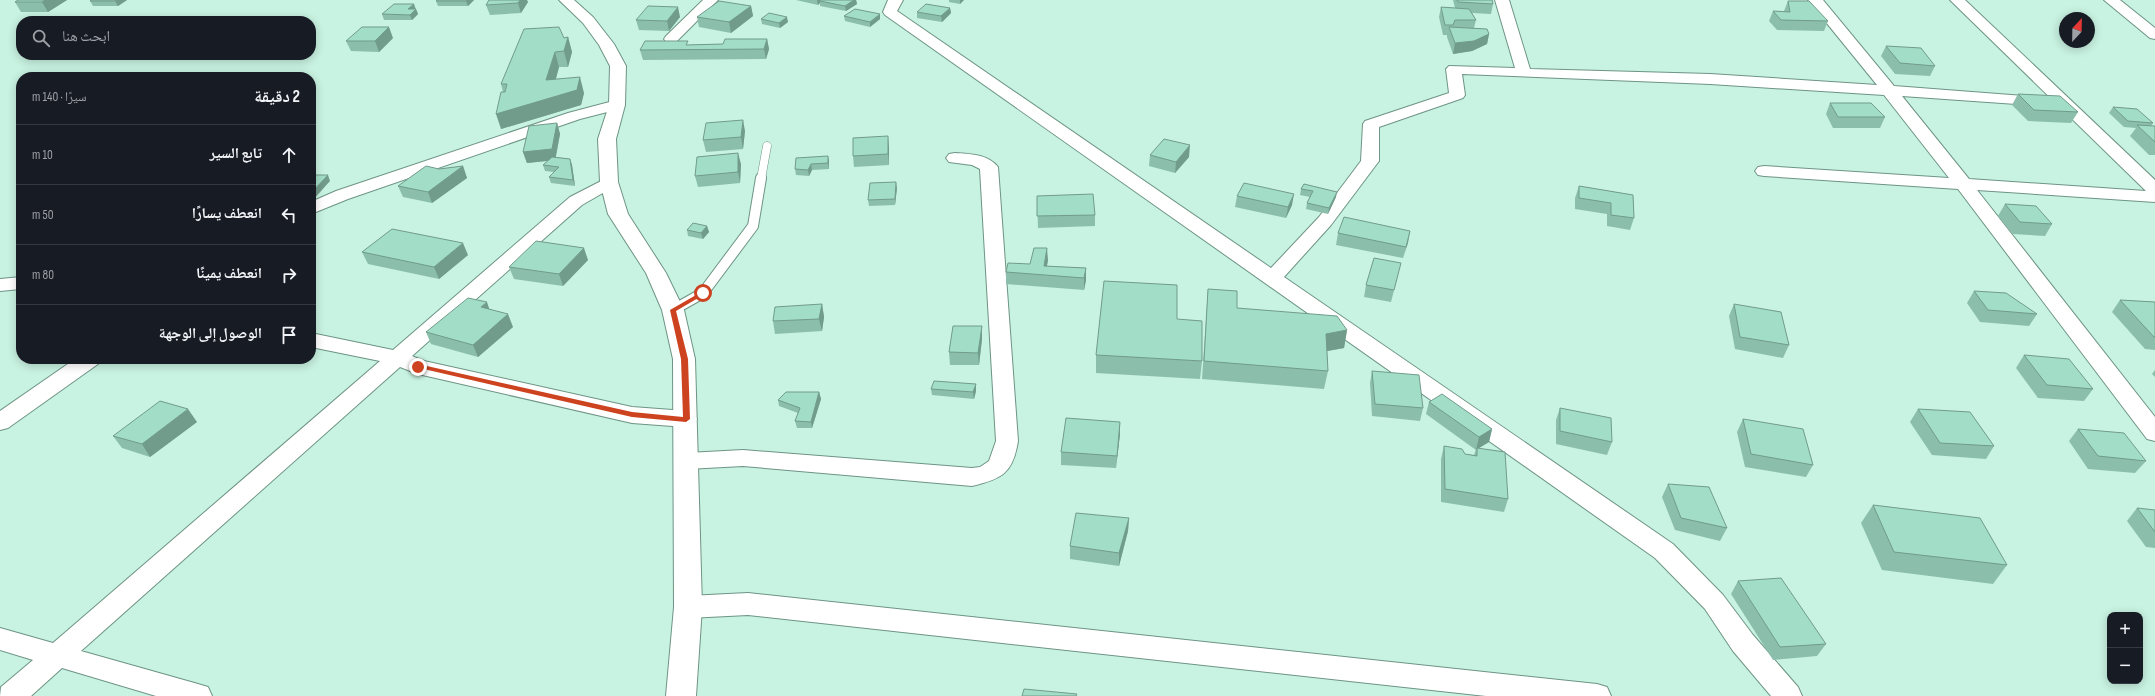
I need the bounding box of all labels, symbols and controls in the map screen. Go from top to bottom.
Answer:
north arrow [2059,12,2095,48]
search box [16,16,316,60]
icon: search [30,27,52,49]
text: ابحث هنا [62,27,110,46]
text: 2 دقيقة [254,87,300,107]
text: سيرًا · 140 m [32,89,87,105]
text: تابع السير [210,144,262,163]
icon: ahead [278,144,300,166]
text: 10 m [32,147,53,163]
text: انعطف يسارًا [192,204,262,223]
icon: left [278,204,300,226]
text: 50 m [32,207,53,223]
text: انعطف يمينًا [196,264,262,283]
icon: right [278,264,300,286]
text: 80 m [32,267,54,283]
route start [694,284,712,302]
text: الوصول إلى الوجهة [159,324,262,343]
icon: arrive [278,324,300,346]
route end [409,358,427,376]
map controls [2107,612,2143,684]
button: + [2107,612,2143,648]
button: − [2107,648,2143,684]

